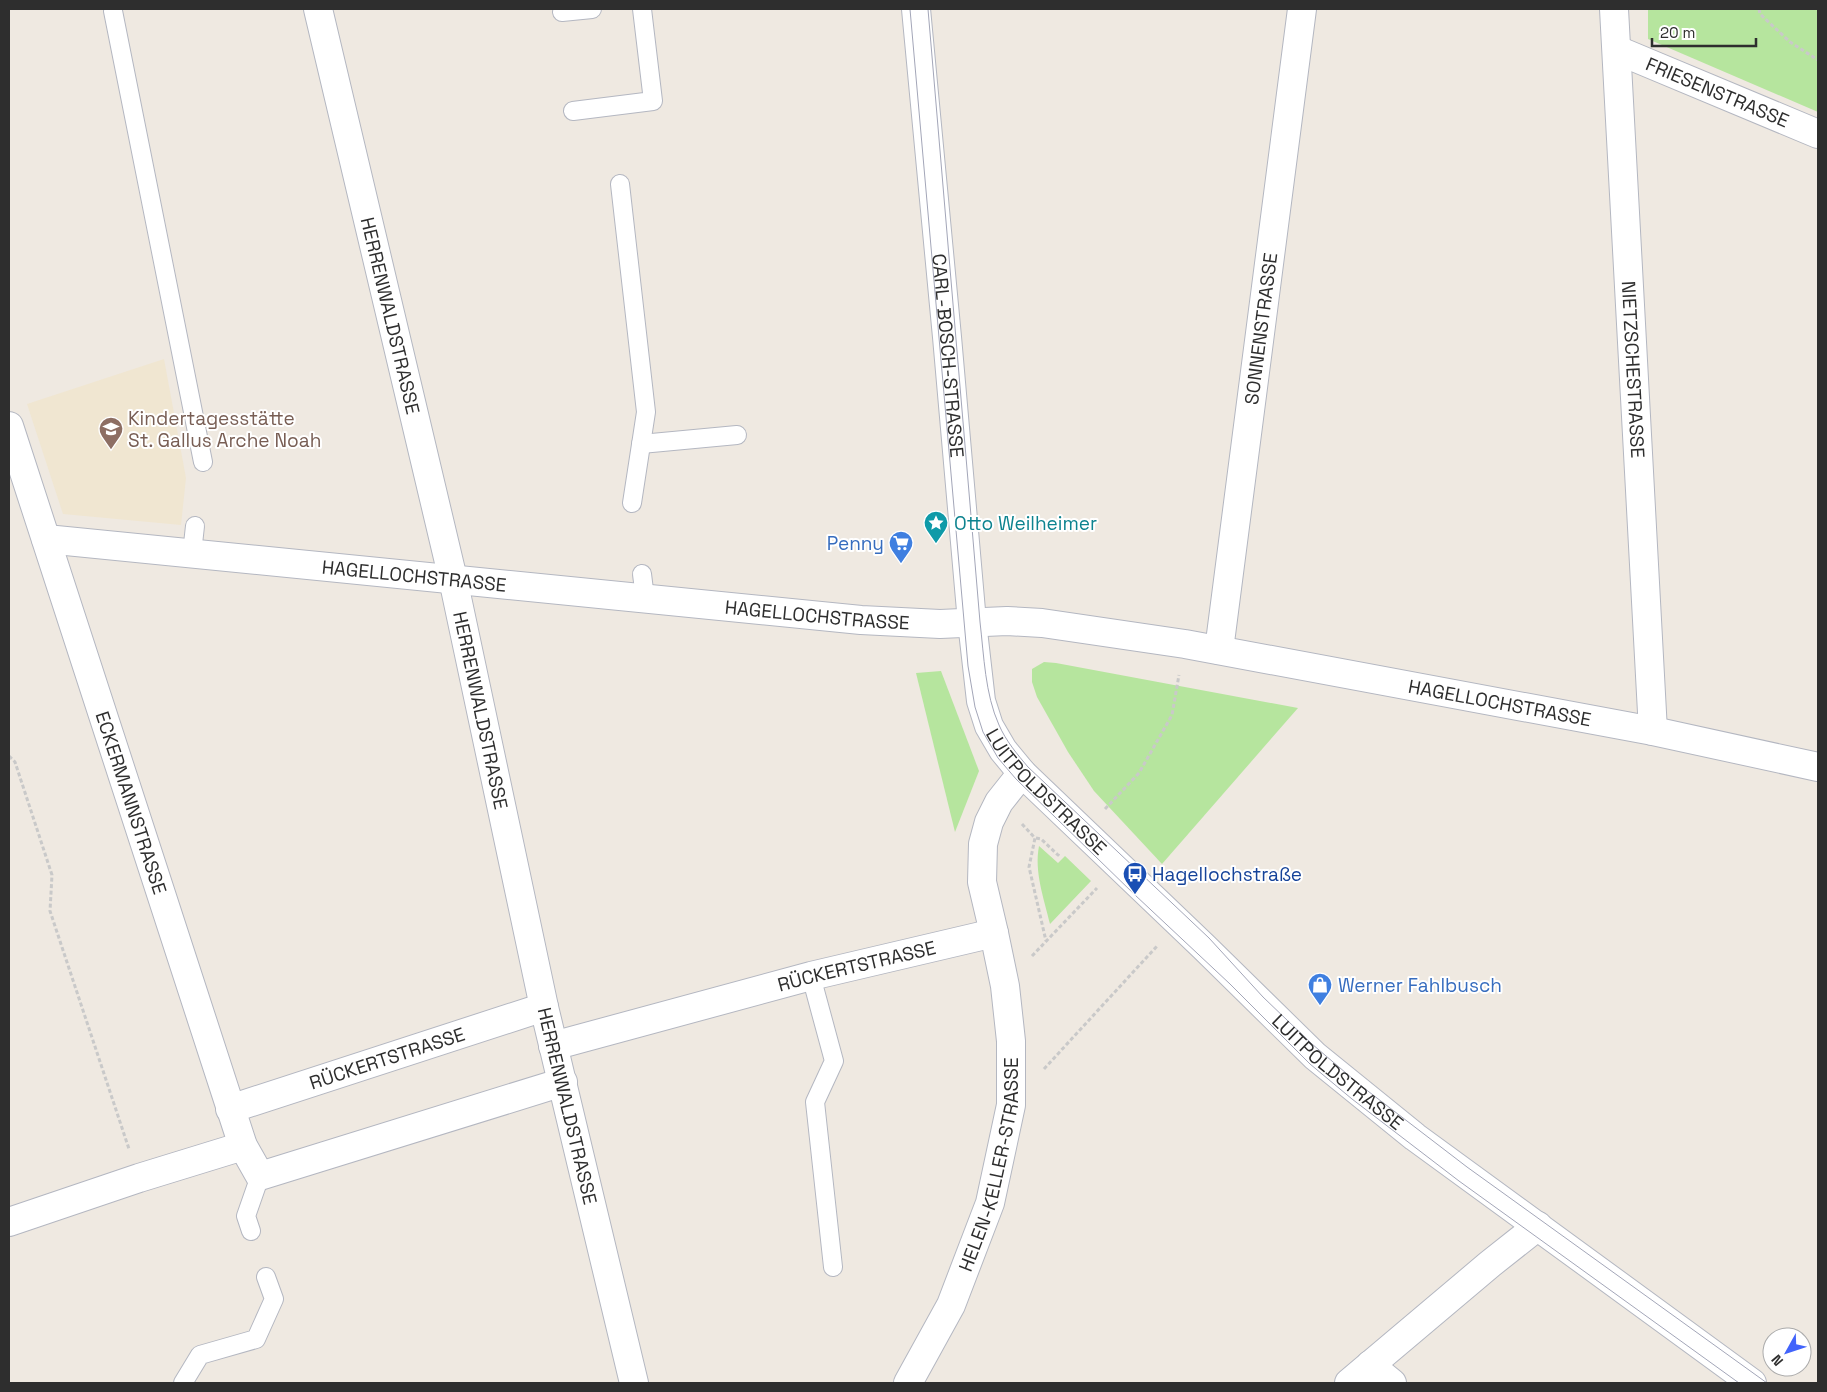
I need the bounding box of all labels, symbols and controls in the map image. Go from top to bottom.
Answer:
scale bar [1652,15,1756,47]
text: 20 m [1660,23,1695,42]
street label: FRIESENSTRASSE [1642,51,1793,133]
street label: HERRENWALDSTRASSE [355,215,426,417]
street label: SONNENSTRASSE [1239,251,1283,406]
street label: CARL-BOSCH-STRASSE [926,252,970,459]
street label: NIETZSCHESTRASSE [1616,280,1650,459]
place label: Kindertagesstätte St. Gallus Arche Noah [128,406,321,453]
school or university icon: Kindertagesstätte St. Gallus Arche Noah [98,416,124,450]
place icon: Otto Weilheimer [923,510,949,544]
place label: Otto Weilheimer [954,511,1097,536]
supermarket icon: Penny [888,530,914,564]
place label: Penny [827,531,884,556]
street label: HAGELLOCHSTRASSE [321,554,508,598]
street label: HAGELLOCHSTRASSE [724,595,910,635]
street label: HERRENWALDSTRASSE [447,609,514,812]
street label: HAGELLOCHSTRASSE [1406,674,1593,732]
street label: ECKERMANNSTRASSE [90,708,172,897]
street label: LUITPOLDSTRASSE [980,724,1112,861]
bus stop icon: Hagellochstraße [1122,861,1148,895]
place label: Hagellochstraße [1152,862,1302,887]
street label: RÜCKERTSTRASSE [775,935,938,998]
shop icon: Werner Fahlbusch [1307,972,1333,1006]
place label: Werner Fahlbusch [1338,973,1502,998]
street label: HERRENWALDSTRASSE [532,1005,603,1207]
street label: LUITPOLDSTRASSE [1266,1009,1409,1136]
street label: RÜCKERTSTRASSE [306,1022,468,1095]
street label: HELEN-KELLER-STRASSE [953,1057,1024,1275]
north arrow [1762,1327,1812,1377]
text: N [1767,1351,1787,1370]

